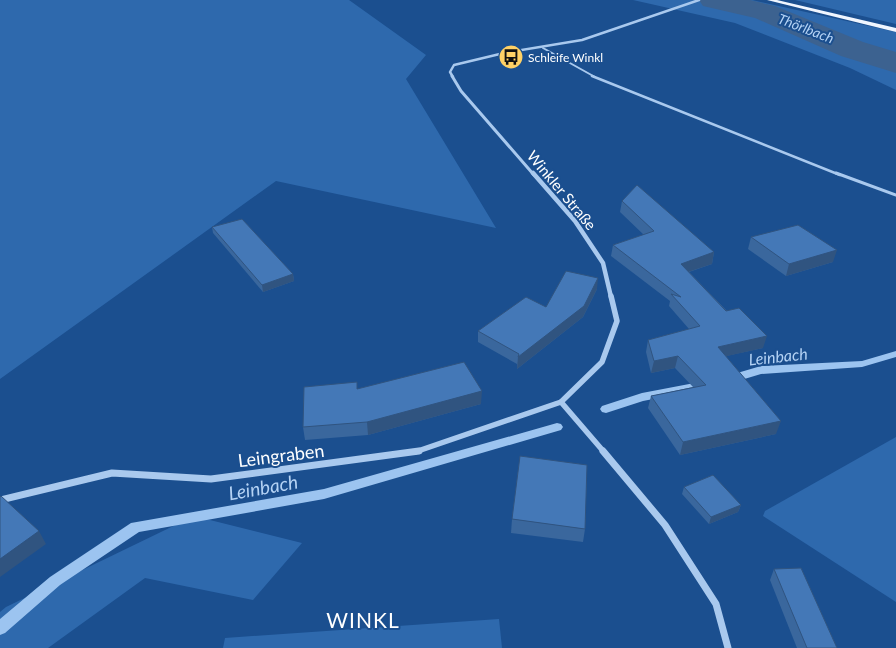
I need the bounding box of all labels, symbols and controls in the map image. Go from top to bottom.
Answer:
water label: Thörlbach [776,10,836,46]
bus stop icon: Schleife Winkl [498,44,524,70]
place label: Schleife Winkl [528,50,603,65]
street label: Winkler Straße [524,147,600,233]
water label: Leinbach [748,343,808,369]
street label: Leingraben [237,439,325,471]
water label: Leinbach [226,470,300,504]
district label: WINKL [326,607,400,632]

